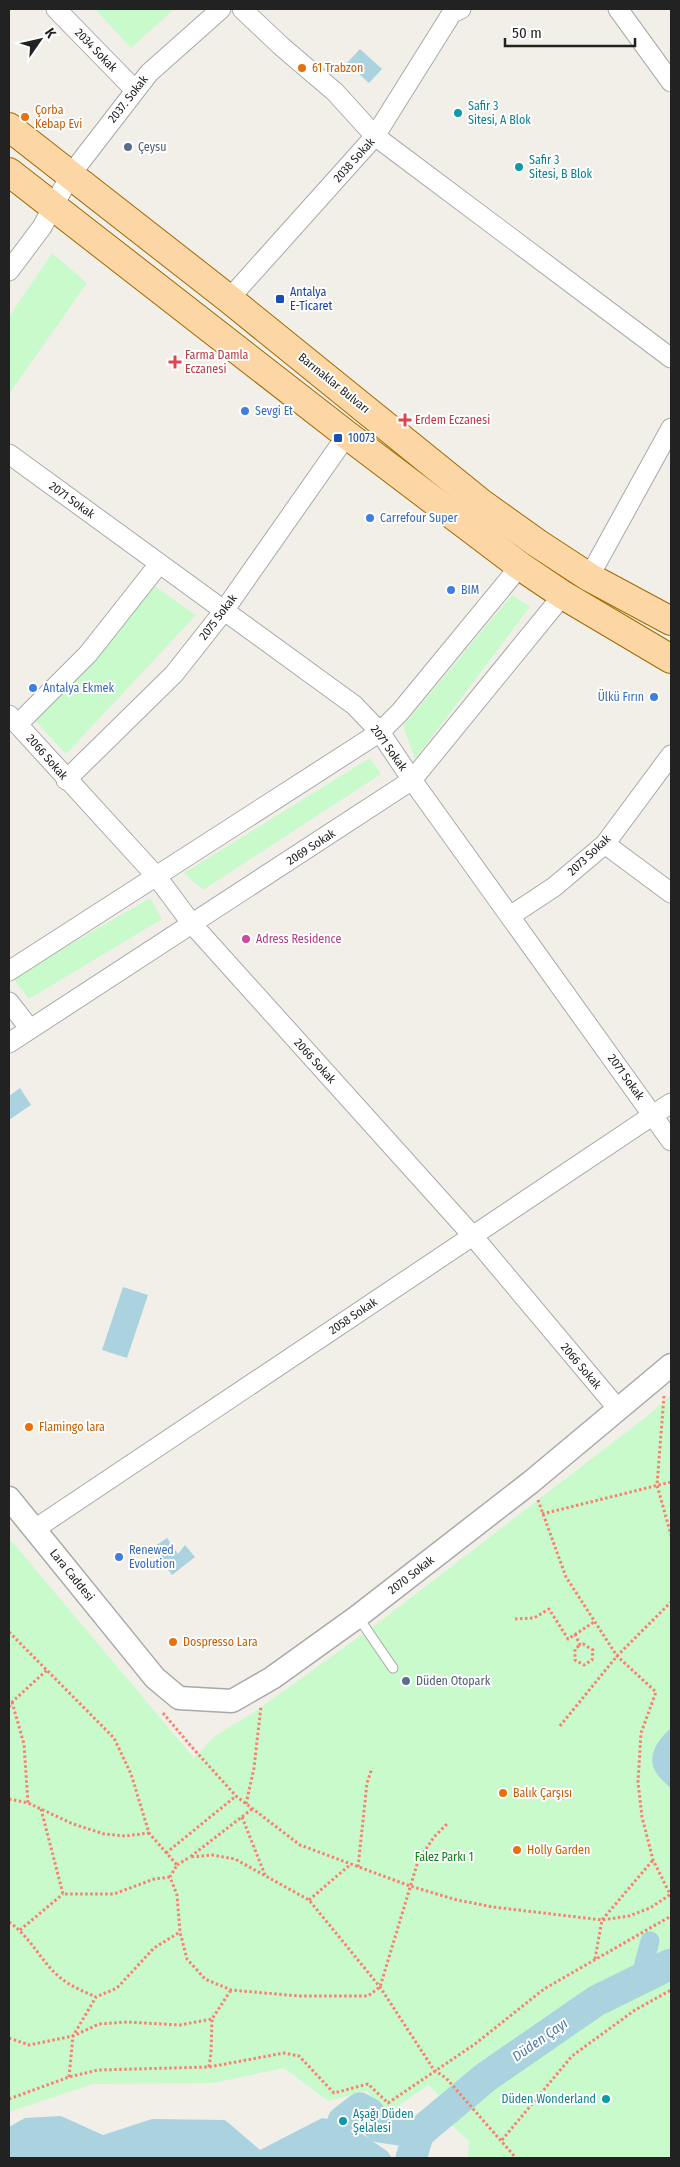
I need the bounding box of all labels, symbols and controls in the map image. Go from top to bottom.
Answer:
north arrow [15,15,65,65]
scale bar [505,15,635,47]
text: 50 m [512,24,542,42]
text: K [41,25,60,42]
street label: 2034 Sokak [72,26,120,75]
place label: 61 Trabzon [312,61,363,75]
marker: 61 Trabzon [296,62,308,74]
street label: 2037. Sokak [105,72,151,125]
place label: Safir 3 Sitesi, A Blok [468,99,531,127]
place label: Çorba Kebap Evi [35,103,82,131]
marker: Safir 3 Sitesi, A Blok [452,107,464,119]
marker: Çorba Kebap Evi [19,111,31,123]
street label: 2038 Sokak [330,135,378,185]
place label: Çeysu [138,140,166,154]
marker: Çeysu [122,141,134,153]
place label: Safir 3 Sitesi, B Blok [529,153,592,181]
marker: Safir 3 Sitesi, B Blok [513,161,525,173]
place label: Antalya E-Ticaret [290,285,332,313]
marker: Antalya E-Ticaret [274,293,286,305]
place label: Farma Damla Eczanesi [185,348,249,376]
street label: Barınaklar Bulvarı [296,350,372,416]
marker: Farma Damla Eczanesi [169,356,181,368]
place label: Sevgi Et [255,404,293,418]
marker: Sevgi Et [239,405,251,417]
place label: Erdem Eczanesi [415,413,490,427]
marker: Erdem Eczanesi [399,414,411,426]
place label: 10073 [348,431,375,445]
marker: 10073 [332,432,344,444]
street label: 2071 Sokak [47,479,98,521]
place label: Carrefour Super [380,511,459,525]
marker: Carrefour Super [364,512,376,524]
place label: BIM [461,583,479,597]
marker: BIM [445,584,457,596]
street label: 2075 Sokak [196,591,240,643]
place label: Antalya Ekmek [43,681,115,695]
marker: Antalya Ekmek [27,682,39,694]
place label: Ülkü Fırın [598,688,644,704]
marker: Ülkü Fırın [648,691,660,703]
street label: 2071 Sokak [368,723,410,774]
street label: 2066 Sokak [24,731,71,783]
street label: 2069 Sokak [284,826,338,868]
street label: 2073 Sokak [565,831,614,878]
place label: Adress Residence [256,932,342,946]
marker: Adress Residence [240,933,252,945]
street label: 2066 Sokak [291,1036,339,1087]
street label: 2071 Sokak [605,1052,647,1103]
street label: 2058 Sokak [326,1295,380,1337]
street label: 2066 Sokak [558,1340,604,1392]
place label: Flamingo lara [39,1420,105,1434]
marker: Flamingo lara [23,1421,35,1433]
place label: Renewed Evolution [129,1543,175,1571]
street label: Lara Caddesi [47,1546,97,1604]
marker: Renewed Evolution [113,1551,125,1563]
street label: 2070 Sokak [385,1553,437,1597]
place label: Dospresso Lara [183,1635,258,1649]
marker: Dospresso Lara [167,1636,179,1648]
place label: Düden Otopark [416,1674,491,1688]
marker: Düden Otopark [400,1675,412,1687]
place label: Balık Çarşısı [513,1786,572,1800]
marker: Balık Çarşısı [497,1787,509,1799]
place label: Holly Garden [527,1843,590,1857]
marker: Holly Garden [511,1844,523,1856]
park label: Falez Parkı 1 [415,1850,473,1864]
water label: Düden Çayı [509,2015,571,2065]
place label: Düden Wonderland [501,2092,596,2106]
marker: Düden Wonderland [600,2093,612,2105]
place label: Aşağı Düden Şelalesi [353,2107,414,2135]
marker: Aşağı Düden Şelalesi [337,2115,349,2127]

